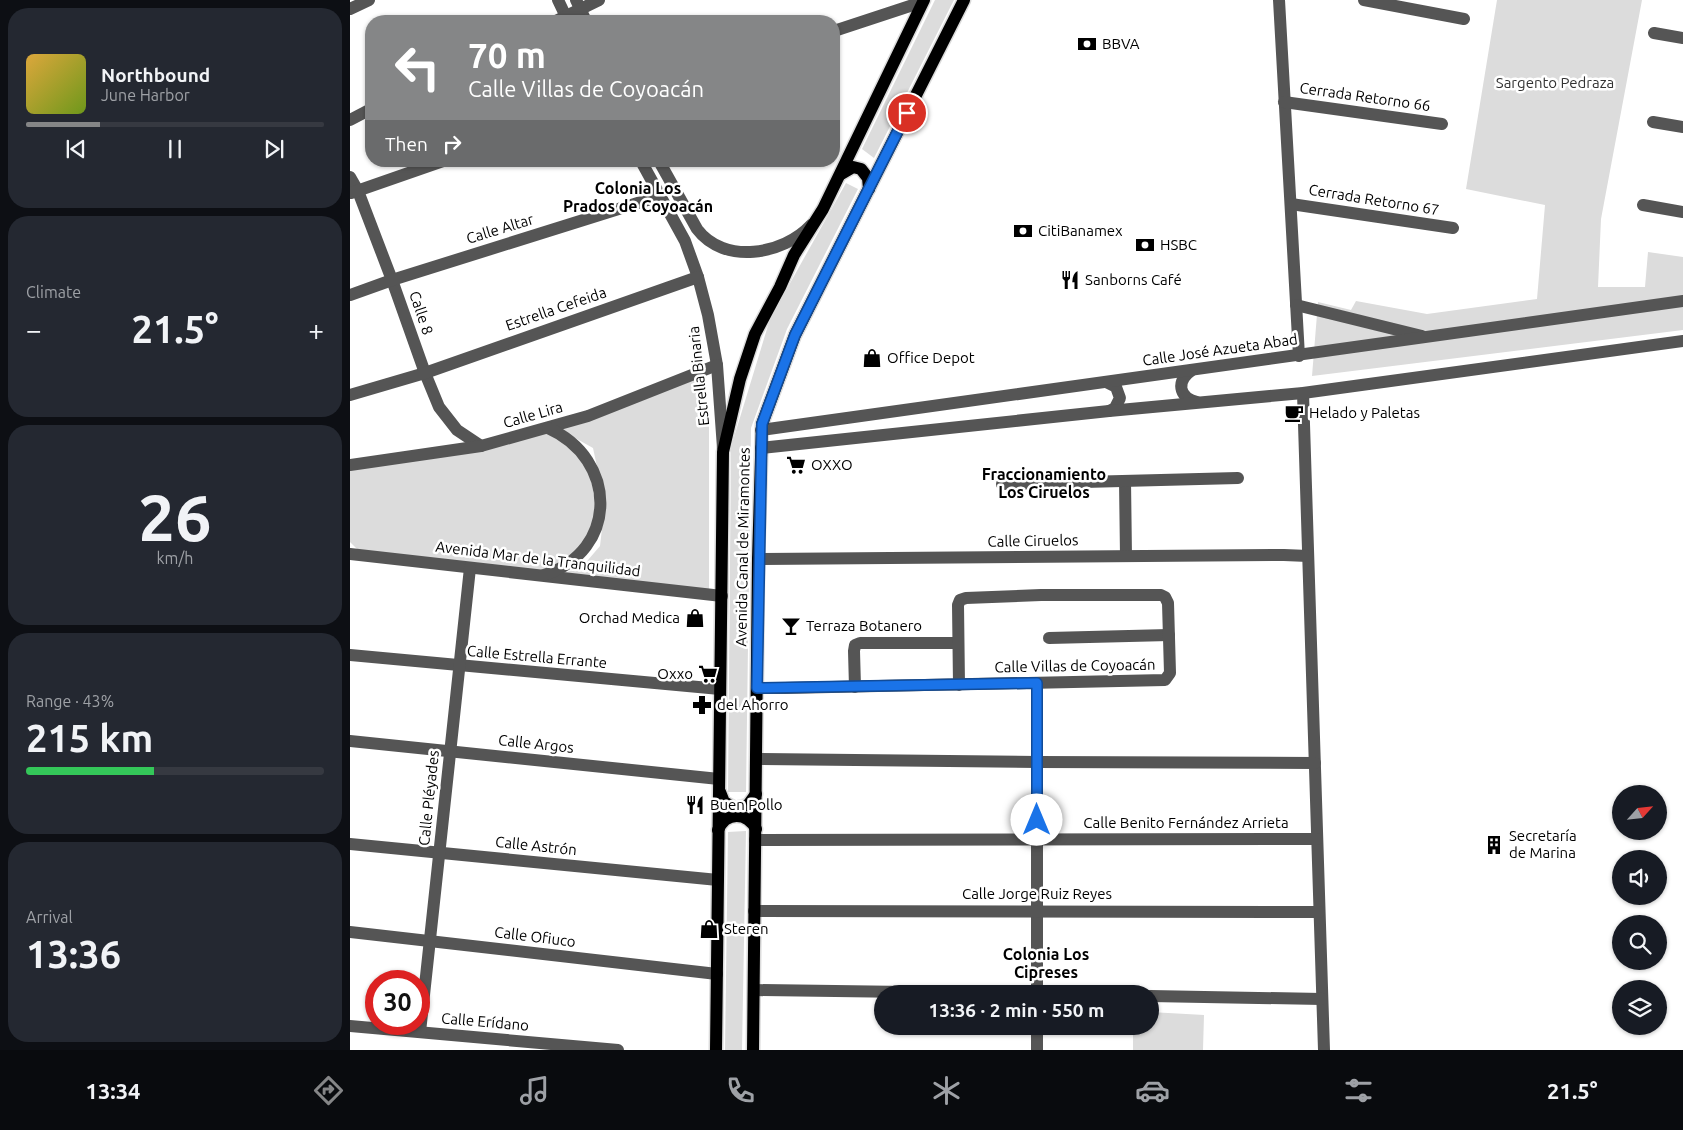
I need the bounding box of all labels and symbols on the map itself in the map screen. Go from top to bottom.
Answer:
bank icon: BBVA [1076,33,1098,55]
place label: BBVA [1102,35,1140,52]
park label: Sargento Pedraza [1496,74,1614,91]
street label: Cerrada Retorno 66 [1298,79,1432,114]
pin [886,92,928,134]
district label: Colonia Los Prados de Coyoacán [563,179,713,215]
street label: Cerrada Retorno 67 [1308,181,1441,218]
street label: Calle Altar [464,210,536,247]
bank icon: CitiBanamex [1012,220,1034,242]
place label: CitiBanamex [1038,222,1123,239]
bank icon: HSBC [1134,234,1156,256]
place label: HSBC [1160,236,1197,253]
restaurant icon: Sanborns Café [1059,269,1081,291]
place label: Sanborns Café [1085,271,1182,288]
street label: Estrella Cefeida [503,283,608,334]
street label: Calle 8 [406,289,437,337]
street label: Estrella Binaria [685,325,712,427]
street label: Calle José Azueta Abad [1141,330,1299,369]
shop icon: Office Depot [861,347,883,369]
place label: Office Depot [887,349,975,366]
street label: Calle Lira [501,398,565,431]
cafe icon: Helado y Paletas [1283,402,1305,424]
place label: Helado y Paletas [1309,404,1420,421]
street label: Avenida Canal de Miramontes [732,447,753,647]
supermarket icon: OXXO [785,454,807,476]
place label: OXXO [811,456,853,473]
district label: Fraccionamiento Los Ciruelos [982,465,1106,501]
street label: Calle Ciruelos [987,531,1079,550]
street label: Avenida Mar de la Tranquilidad [435,537,641,580]
shop icon: Orchad Medica [684,607,706,629]
place label: Orchad Medica [579,609,680,626]
bar icon: Terraza Botanero [780,615,802,637]
place label: Terraza Botanero [806,617,922,634]
street label: Calle Estrella Errante [466,642,608,671]
street label: Calle Villas de Coyoacán [994,656,1156,675]
supermarket icon: Oxxo [697,663,719,685]
place label: Oxxo [657,665,693,682]
pharmacy icon: del Ahorro [691,694,713,716]
place label: del Ahorro [717,696,789,713]
street label: Calle Argos [497,731,575,756]
street label: Calle Pléyades [415,749,442,847]
north arrow [1612,785,1668,840]
position arrow [1010,793,1062,845]
restaurant icon: Buen Pollo [684,794,706,816]
place label: Buen Pollo [710,796,783,813]
street label: Calle Benito Fernández Arrieta [1083,814,1289,831]
place label: Secretaría de Marina [1509,827,1577,861]
street label: Calle Astrón [494,833,578,858]
building icon: Secretaría de Marina [1483,834,1505,856]
street label: Calle Jorge Ruiz Reyes [962,885,1112,902]
shop icon: Steren [698,918,720,940]
place label: Steren [724,920,769,937]
street label: Calle Ofiuco [493,923,577,950]
district label: Colonia Los Cipreses [1003,945,1089,981]
speed limit sign: 30 [365,970,430,1035]
street label: Calle Erídano [440,1009,530,1034]

